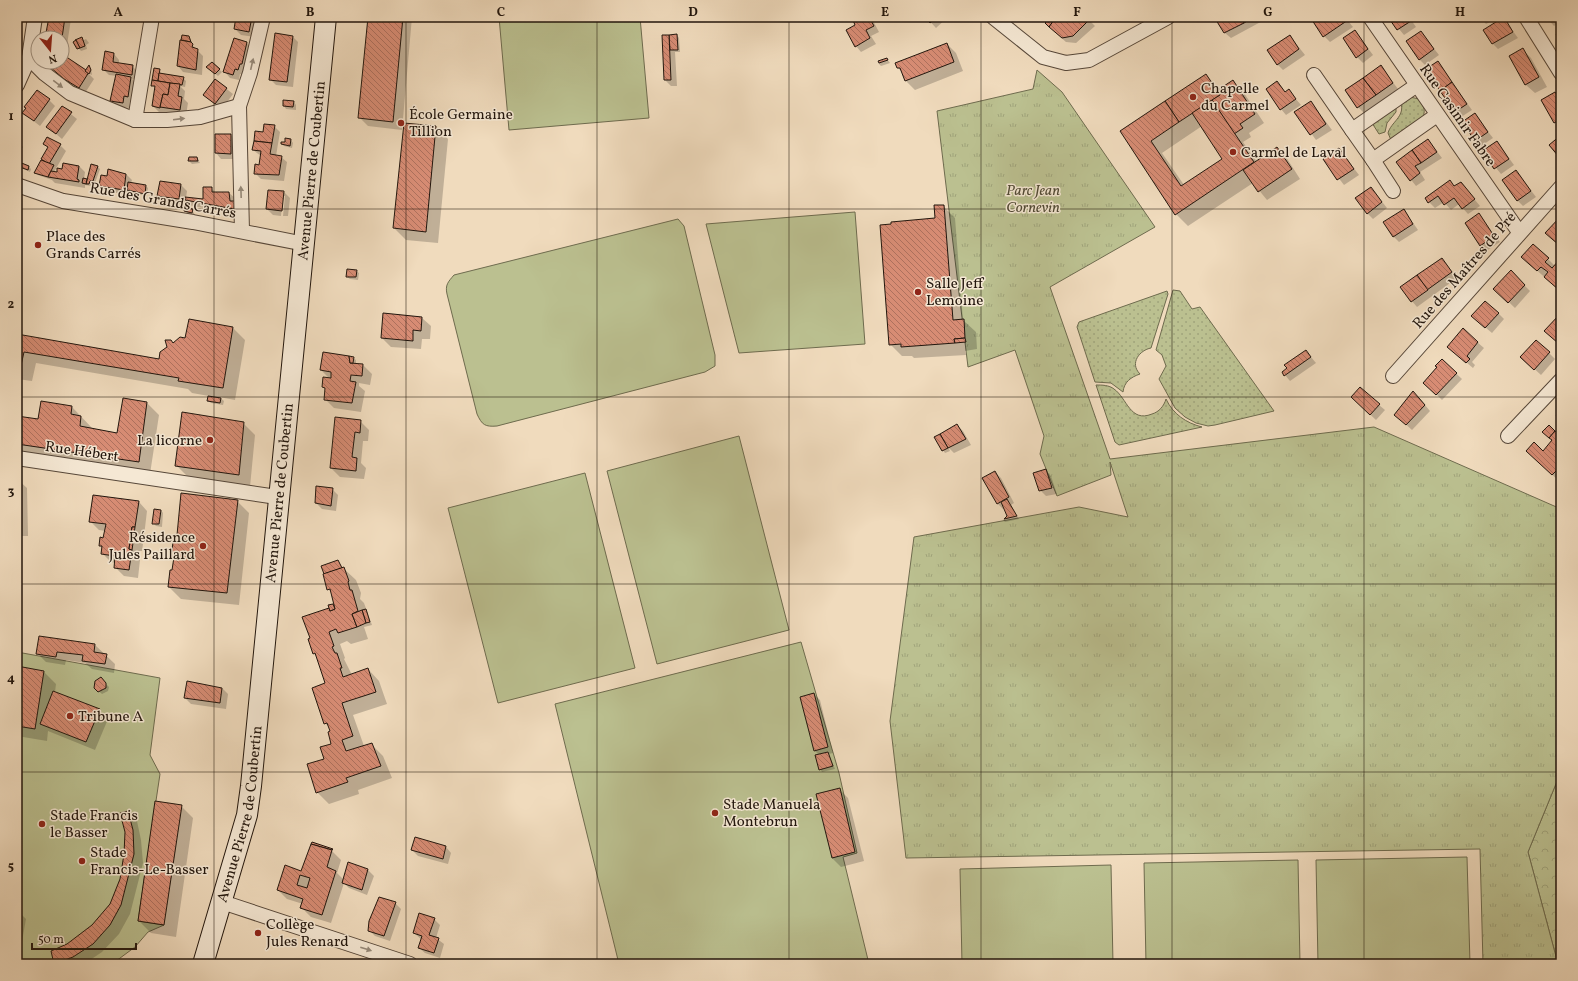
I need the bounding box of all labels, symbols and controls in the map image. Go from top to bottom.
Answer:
text: A [113,4,123,22]
text: B [306,4,315,22]
text: C [497,4,505,22]
text: D [688,4,698,22]
text: E [881,4,889,22]
text: F [1073,4,1081,22]
text: G [1263,4,1273,22]
text: H [1455,4,1465,22]
north arrow [30,30,70,70]
text: N [46,50,59,66]
one-way arrow [250,58,256,70]
street label: Rue Casimir Fabre [1414,60,1500,171]
place label: Chapelle du Carmel [1201,79,1269,117]
one-way arrow [52,80,63,88]
street label: Avenue Pierre de Coubertin [293,80,332,262]
marker: Chapelle du Carmel [1188,92,1198,102]
place label: École Germaine Tillion [409,105,513,143]
text: 1 [8,108,14,126]
one-way arrow [173,116,185,122]
marker: École Germaine Tillion [396,118,406,128]
place label: Carmel de Laval [1241,143,1346,164]
marker: Carmel de Laval [1228,147,1238,157]
street label: Rue des Grands Carrés [88,178,238,225]
park label: Parc Jean Cornevin [1006,181,1060,219]
one-way arrow [238,185,244,198]
street label: Rue des Maîtres de Pré [1408,208,1522,334]
place label: Place des Grands Carrés [46,227,141,265]
marker: Place des Grands Carrés [33,240,43,250]
place label: Salle Jeff Lemoine [926,274,985,312]
marker: Salle Jeff Lemoine [913,287,923,297]
text: 2 [8,296,15,314]
street label: Avenue Pierre de Coubertin [261,402,300,584]
place label: La licorne [137,431,202,452]
marker: La licorne [205,435,215,445]
street label: Rue Hébert [44,437,120,468]
text: 3 [8,483,15,501]
place label: Résidence Jules Paillard [109,528,195,566]
marker: Résidence Jules Paillard [198,541,208,551]
text: 4 [7,670,15,688]
place label: Tribune A [78,707,144,728]
marker: Tribune A [65,711,75,721]
street label: Avenue Pierre de Coubertin [213,725,268,905]
place label: Stade Manuela Montebrun [723,795,821,833]
place label: Stade Francis le Basser [50,806,138,844]
marker: Stade Manuela Montebrun [710,808,720,818]
marker: Stade Francis le Basser [37,819,47,829]
place label: Stade Francis-Le-Basser [90,843,209,881]
marker: Stade Francis-Le-Basser [77,856,87,866]
text: 5 [8,858,14,876]
place label: Collège Jules Renard [266,915,349,953]
scale bar [32,925,136,951]
marker: Collège Jules Renard [253,928,263,938]
text: 50 m [38,932,64,948]
one-way arrow [360,946,372,952]

